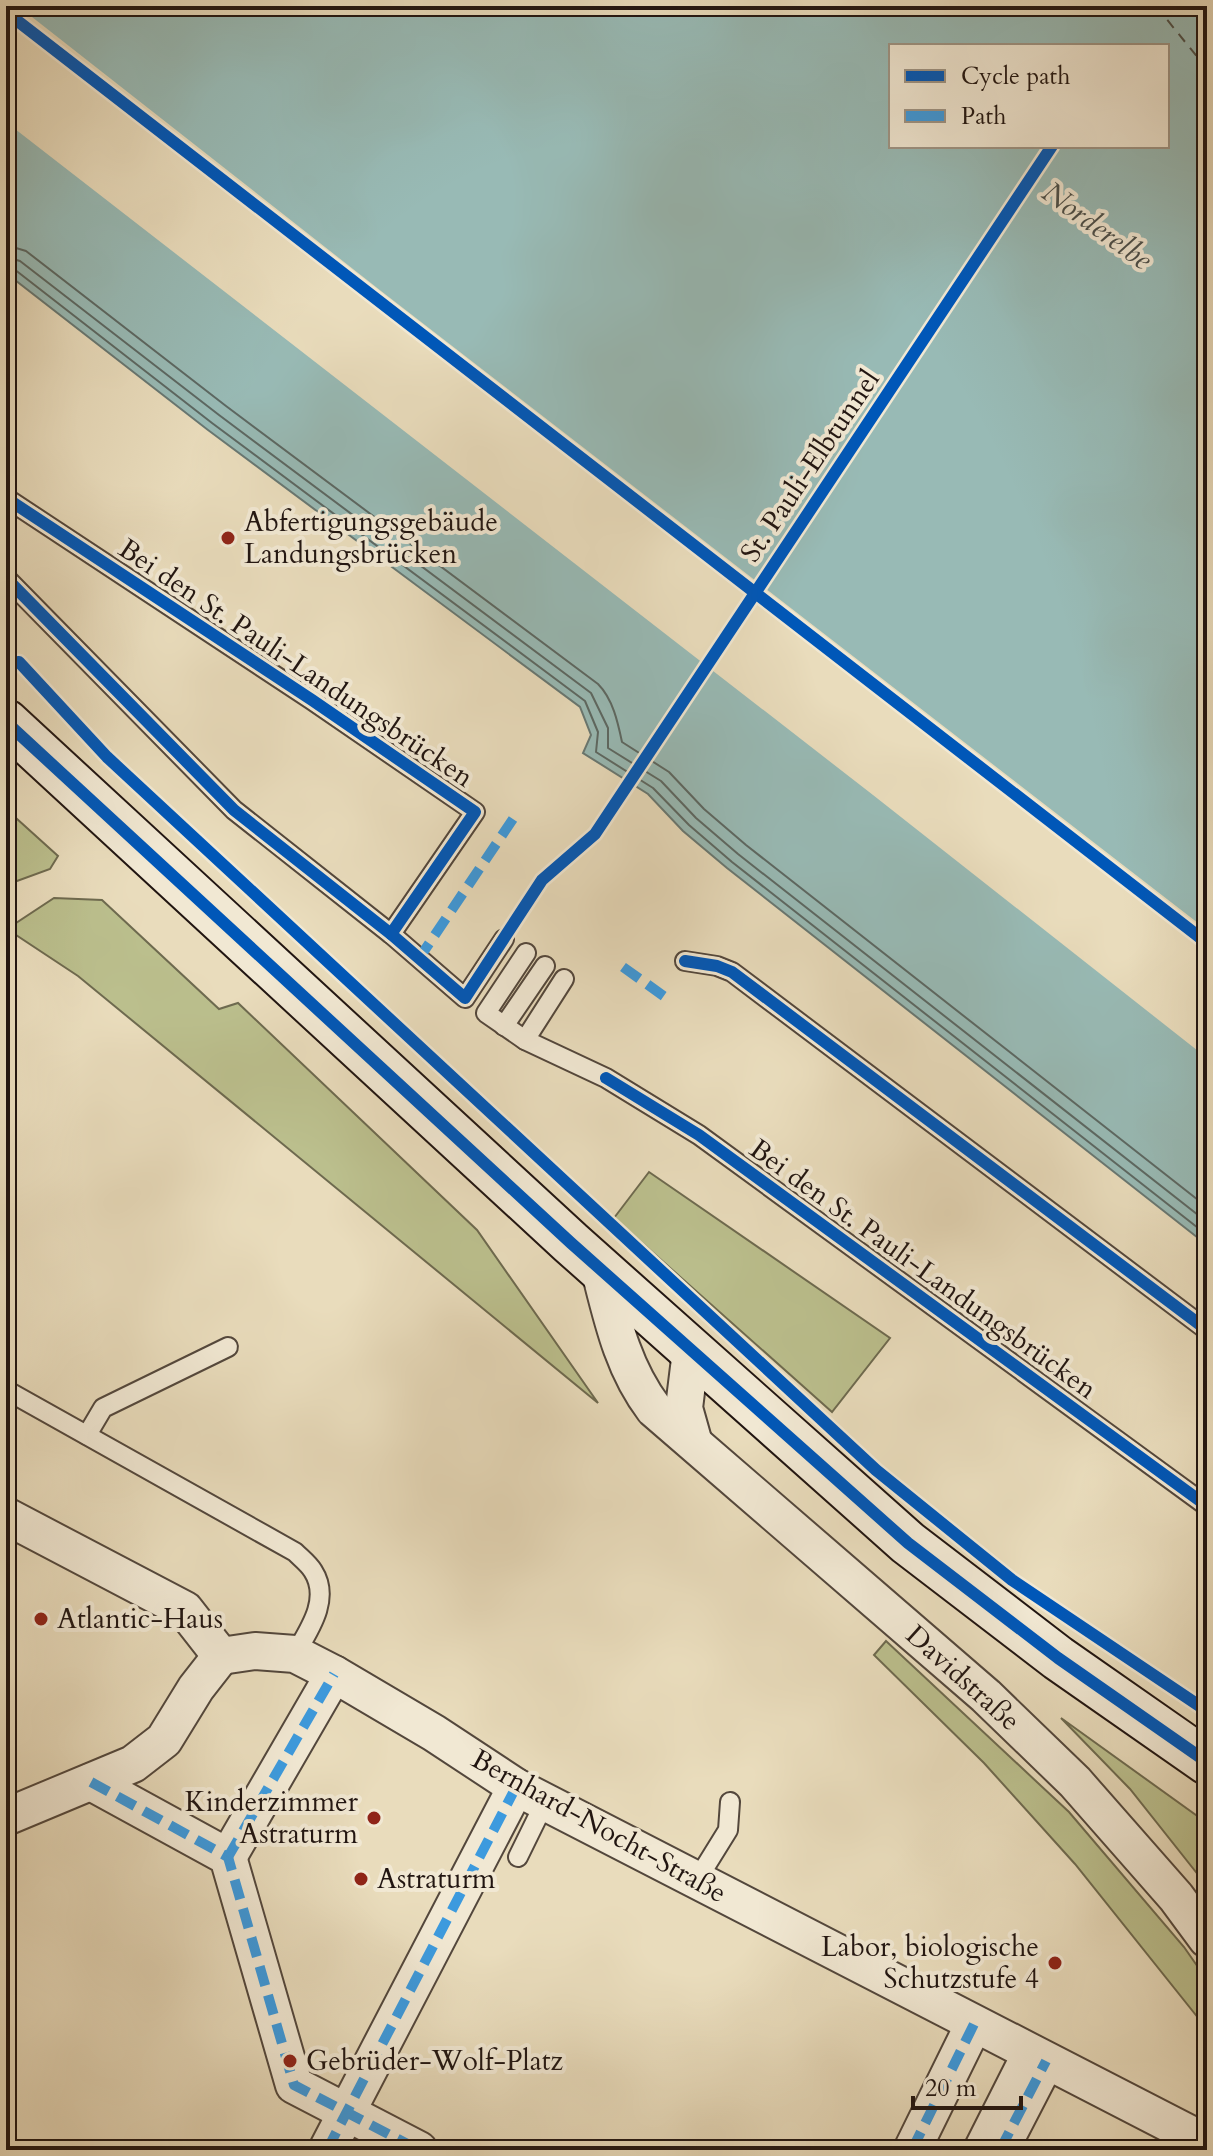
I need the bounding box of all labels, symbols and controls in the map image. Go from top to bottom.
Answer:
legend [889,44,1169,148]
text: Cycle path [961,60,1070,93]
text: Path [961,100,1006,133]
water label: Norderelbe [1034,172,1161,280]
street label: St. Pauli-Elbtunnel [732,362,888,570]
place label: Abfertigungsgebäude Landungsbrücken [244,503,498,573]
marker: Abfertigungsgebäude Landungsbrücken [219,529,237,547]
street label: Bei den St. Pauli-Landungsbrücken [111,530,481,796]
street label: Bei den St. Pauli-Landungsbrücken [742,1130,1104,1408]
place label: Atlantic-Haus [57,1600,223,1638]
marker: Atlantic-Haus [32,1610,50,1628]
street label: Davidstraße [898,1616,1028,1740]
street label: Bernhard-Nocht-Straße [465,1740,733,1912]
place label: Kinderzimmer Astraturm [185,1783,359,1853]
marker: Kinderzimmer Astraturm [365,1809,383,1827]
place label: Astraturm [377,1860,496,1898]
marker: Astraturm [352,1870,370,1888]
place label: Labor, biologische Schutzstufe 4 [821,1928,1039,1998]
marker: Labor, biologische Schutzstufe 4 [1046,1954,1064,1972]
place label: Gebrüder-Wolf-Platz [306,2042,564,2080]
marker: Gebrüder-Wolf-Platz [281,2052,299,2070]
scale bar [913,2060,1021,2110]
text: 20 m [925,2072,977,2105]

